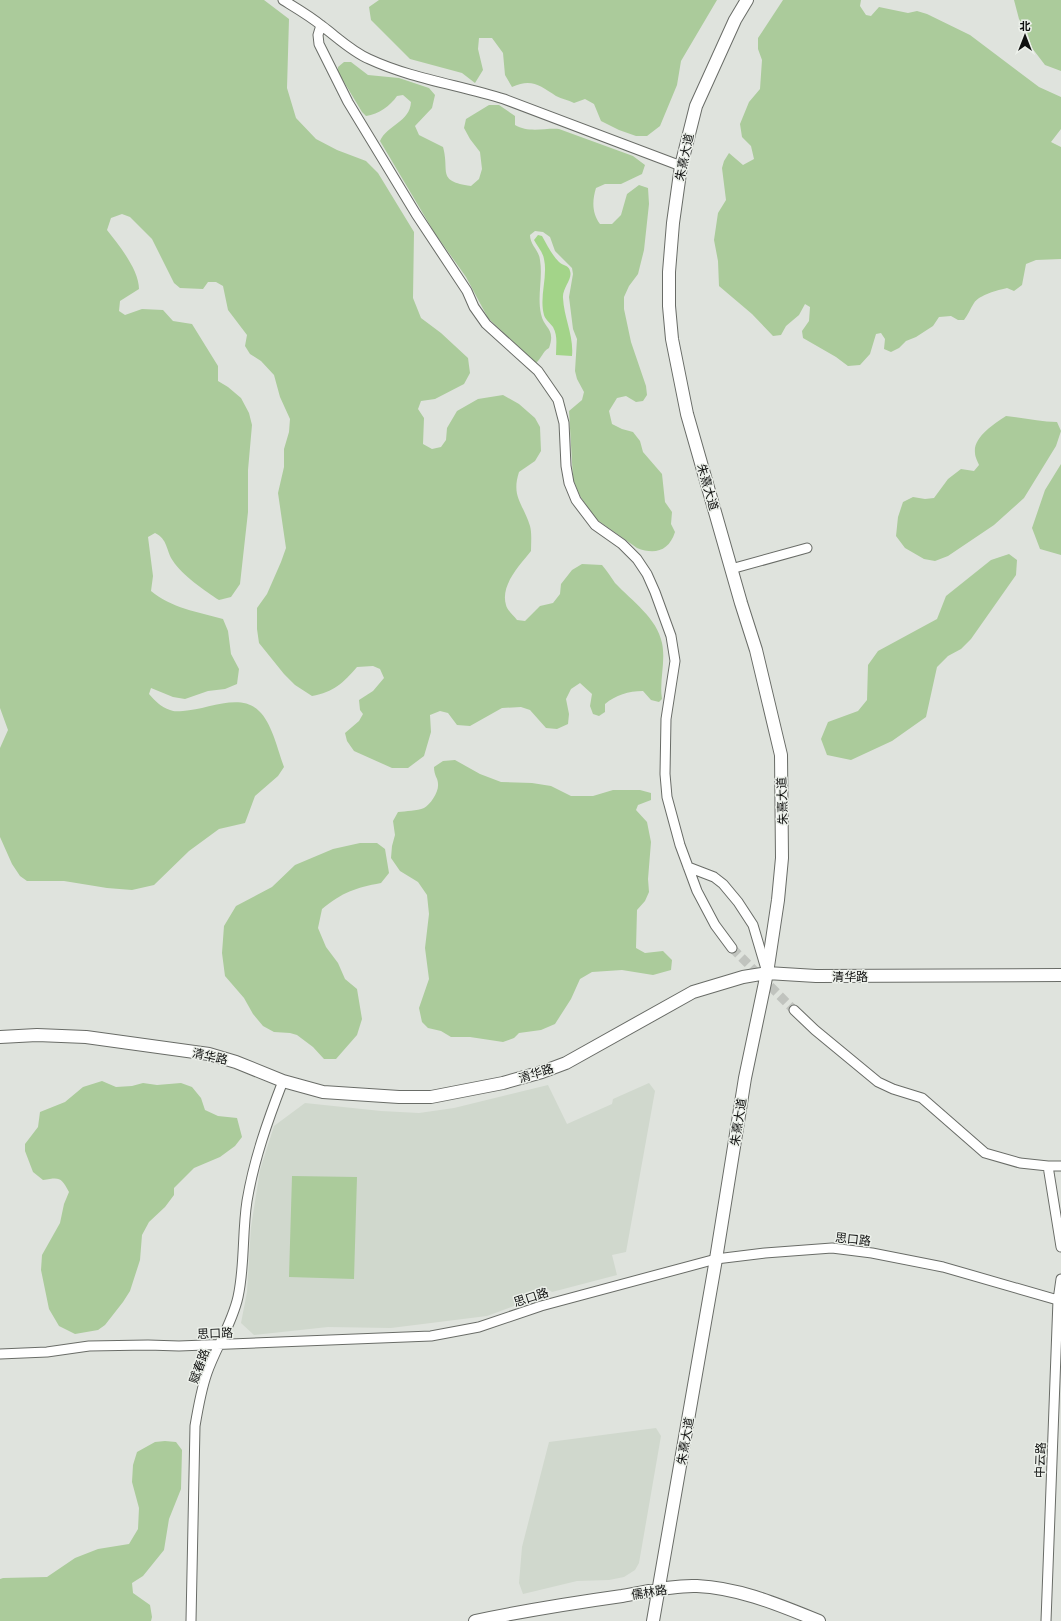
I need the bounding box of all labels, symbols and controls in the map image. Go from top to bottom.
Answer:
north arrow [1005,16,1045,56]
text: 北 [1020,18,1031,33]
street label: 朱熹大道 [671,132,697,182]
street label: 朱熹大道 [693,462,723,512]
street label: 朱熹大道 [773,777,791,825]
street label: 清华路 [832,968,868,985]
street label: 清华路 [191,1044,229,1068]
street label: 清华路 [516,1059,556,1087]
street label: 朱熹大道 [726,1097,750,1147]
street label: 思口路 [834,1229,872,1249]
street label: 思口路 [511,1283,551,1311]
street label: 思口路 [197,1324,233,1342]
street label: 赋春路 [185,1346,213,1386]
street label: 朱熹大道 [672,1416,698,1466]
street label: 中云路 [1031,1442,1049,1478]
street label: 儒林路 [630,1581,668,1603]

